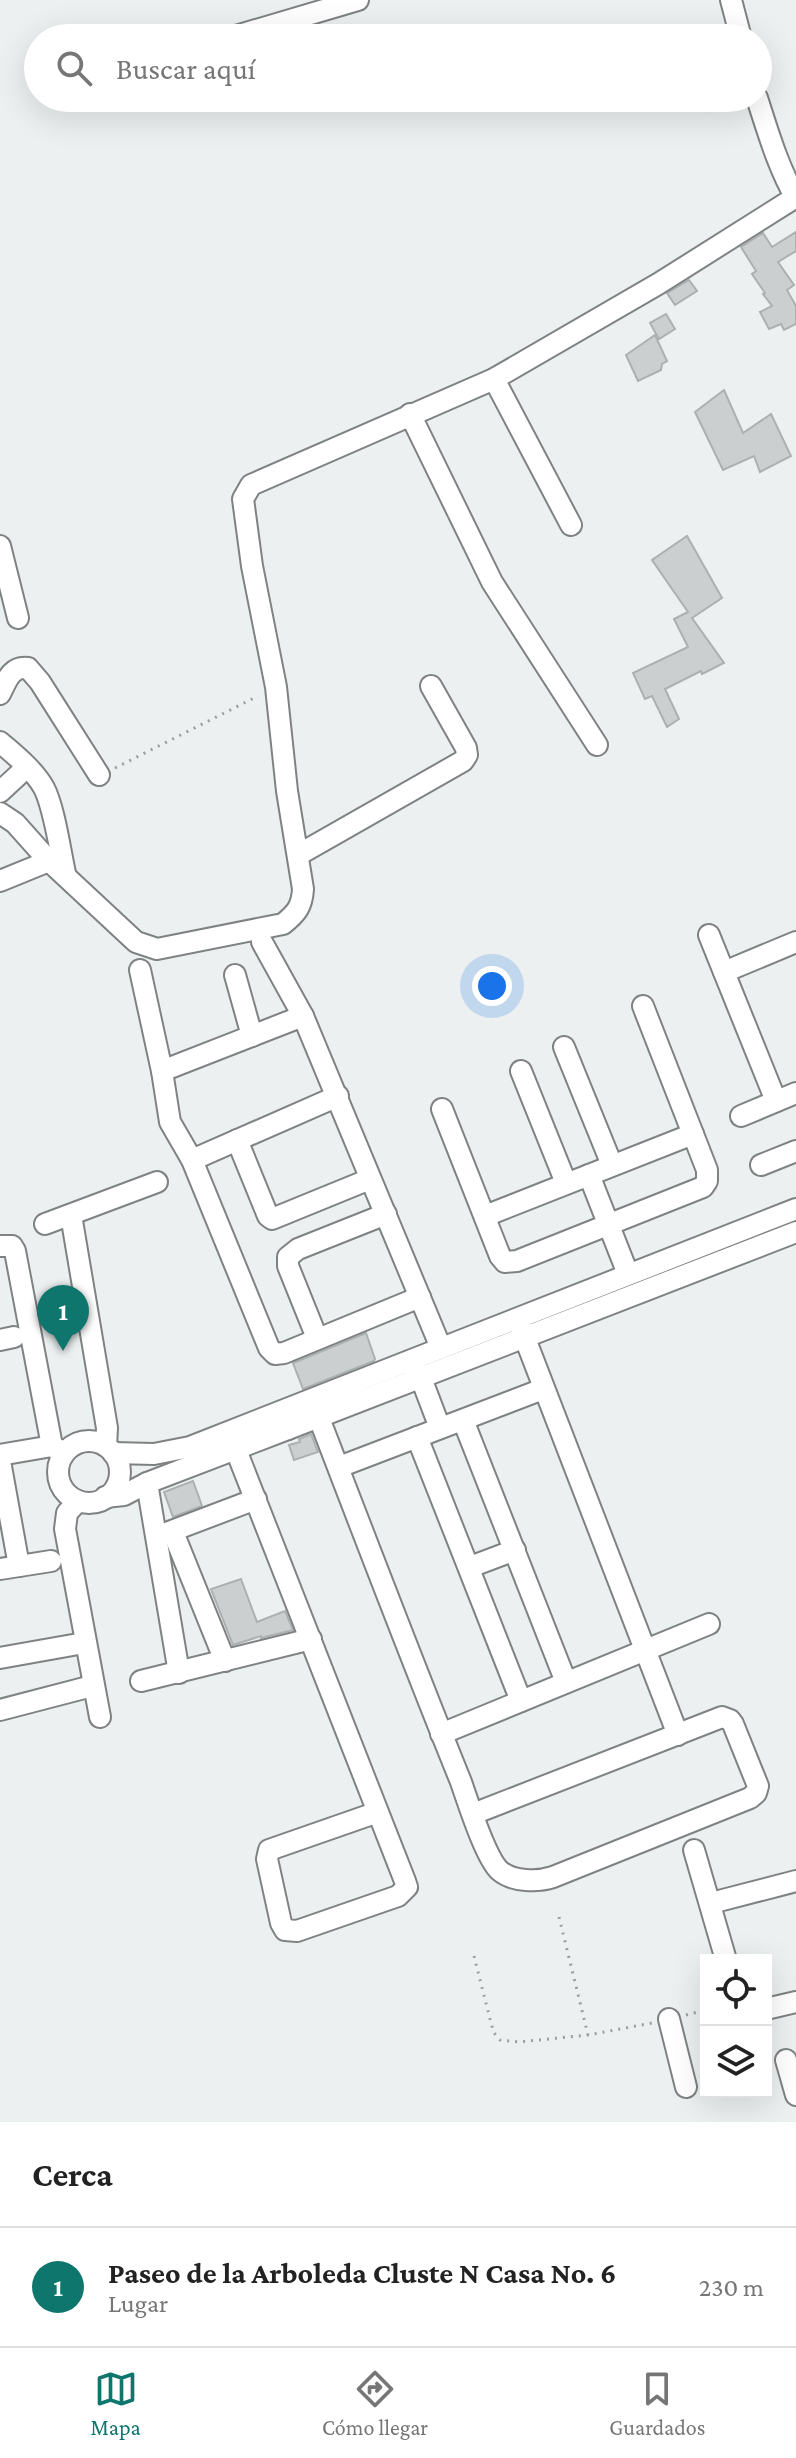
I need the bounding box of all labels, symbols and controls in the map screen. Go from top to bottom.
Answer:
search box [24,24,772,112]
icon: search [52,46,96,90]
text: Buscar aquí [116,52,256,85]
your location [472,966,512,1006]
pin: 1 [37,1285,89,1351]
map controls [700,1954,772,2098]
button: locate [700,1954,772,2026]
button: layers [700,2026,772,2098]
text: Cerca [32,2156,113,2193]
text: Paseo de la Arboleda Cluste N Casa No. 6 [108,2256,617,2289]
text: 1 [53,2273,63,2302]
text: 230 m [699,2273,764,2302]
text: Lugar [108,2289,168,2318]
tab: Mapa [91,2367,141,2440]
tab: Cómo llegar [322,2367,428,2440]
tab: Guardados [609,2367,705,2440]

